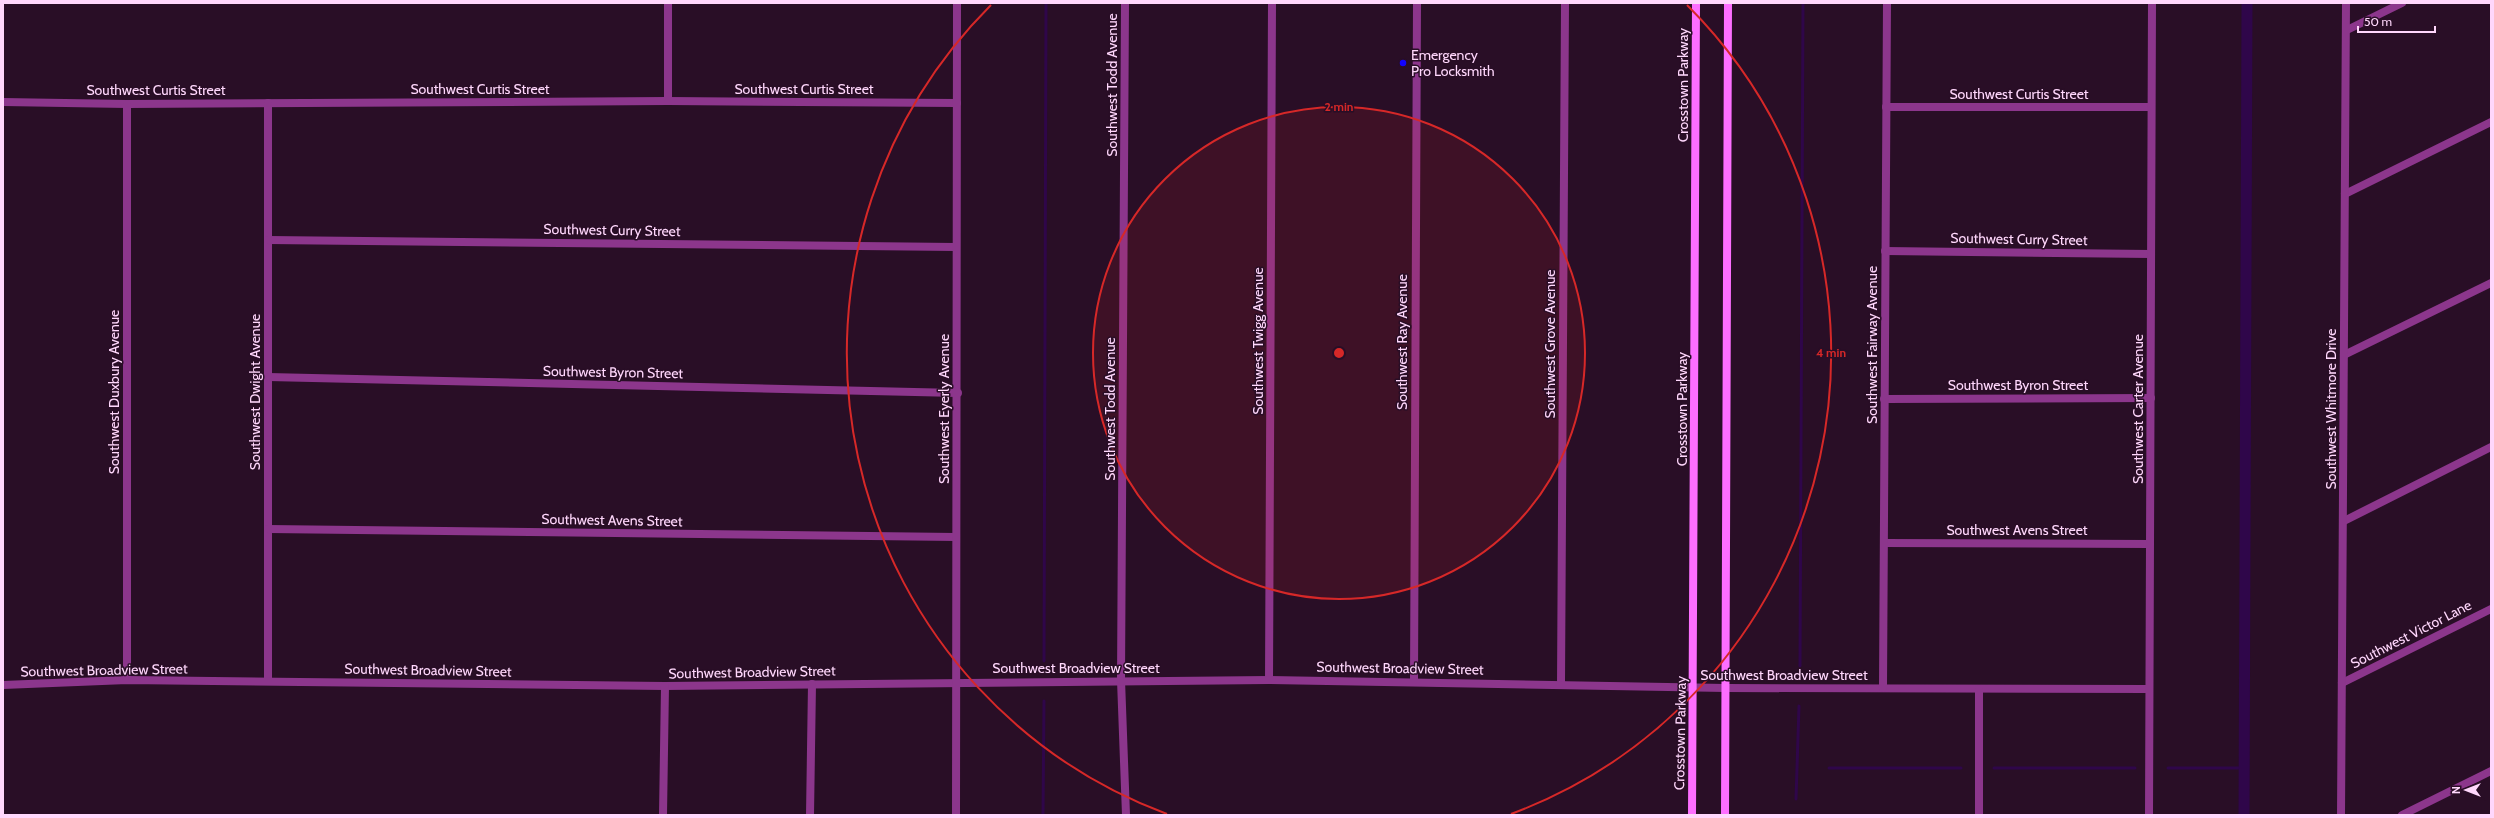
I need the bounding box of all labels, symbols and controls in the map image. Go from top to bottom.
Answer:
scale bar [2358,8,2435,34]
street label: Southwest Todd Avenue [1103,13,1121,157]
text: 50 m [2364,14,2392,29]
street label: Crosstown Parkway [1674,28,1692,142]
place label: Emergency Pro Locksmith [1411,46,1495,80]
marker: Emergency Pro Locksmith [1398,58,1408,68]
street label: Southwest Curtis Street [410,80,550,98]
street label: Southwest Curtis Street [734,80,874,98]
street label: Southwest Curtis Street [86,81,226,99]
street label: Southwest Curtis Street [1949,85,2089,103]
text: 2 min [1325,99,1353,114]
street label: Southwest Curry Street [543,220,681,240]
street label: Southwest Curry Street [1950,229,2088,249]
street label: Southwest Fairway Avenue [1863,266,1881,424]
street label: Southwest Twigg Avenue [1249,267,1267,415]
street label: Southwest Grove Avenue [1541,270,1559,418]
street label: Southwest Ray Avenue [1393,274,1411,410]
street label: Southwest Duxbury Avenue [105,310,123,474]
street label: Southwest Dwight Avenue [246,314,264,470]
street label: Southwest Whitmore Drive [2322,329,2340,489]
street label: Southwest Eyerly Avenue [935,334,953,484]
street label: Southwest Carter Avenue [2129,334,2147,484]
street label: Southwest Todd Avenue [1101,337,1119,481]
text: 4 min [1816,345,1846,360]
centre of rings [1332,346,1346,360]
street label: Crosstown Parkway [1673,352,1691,466]
street label: Southwest Byron Street [543,362,684,382]
street label: Southwest Byron Street [1948,376,2088,394]
street label: Southwest Avens Street [541,510,683,530]
street label: Southwest Avens Street [1946,521,2088,539]
street label: Southwest Victor Lane [2347,596,2475,672]
street label: Southwest Broadview Street [1316,658,1484,678]
street label: Southwest Broadview Street [992,659,1160,677]
street label: Southwest Broadview Street [20,660,188,680]
street label: Southwest Broadview Street [344,660,512,680]
street label: Southwest Broadview Street [668,662,836,682]
street label: Southwest Broadview Street [1700,666,1868,684]
street label: Crosstown Parkway [1670,676,1690,790]
north arrow [2446,770,2486,810]
text: N [2449,786,2463,794]

